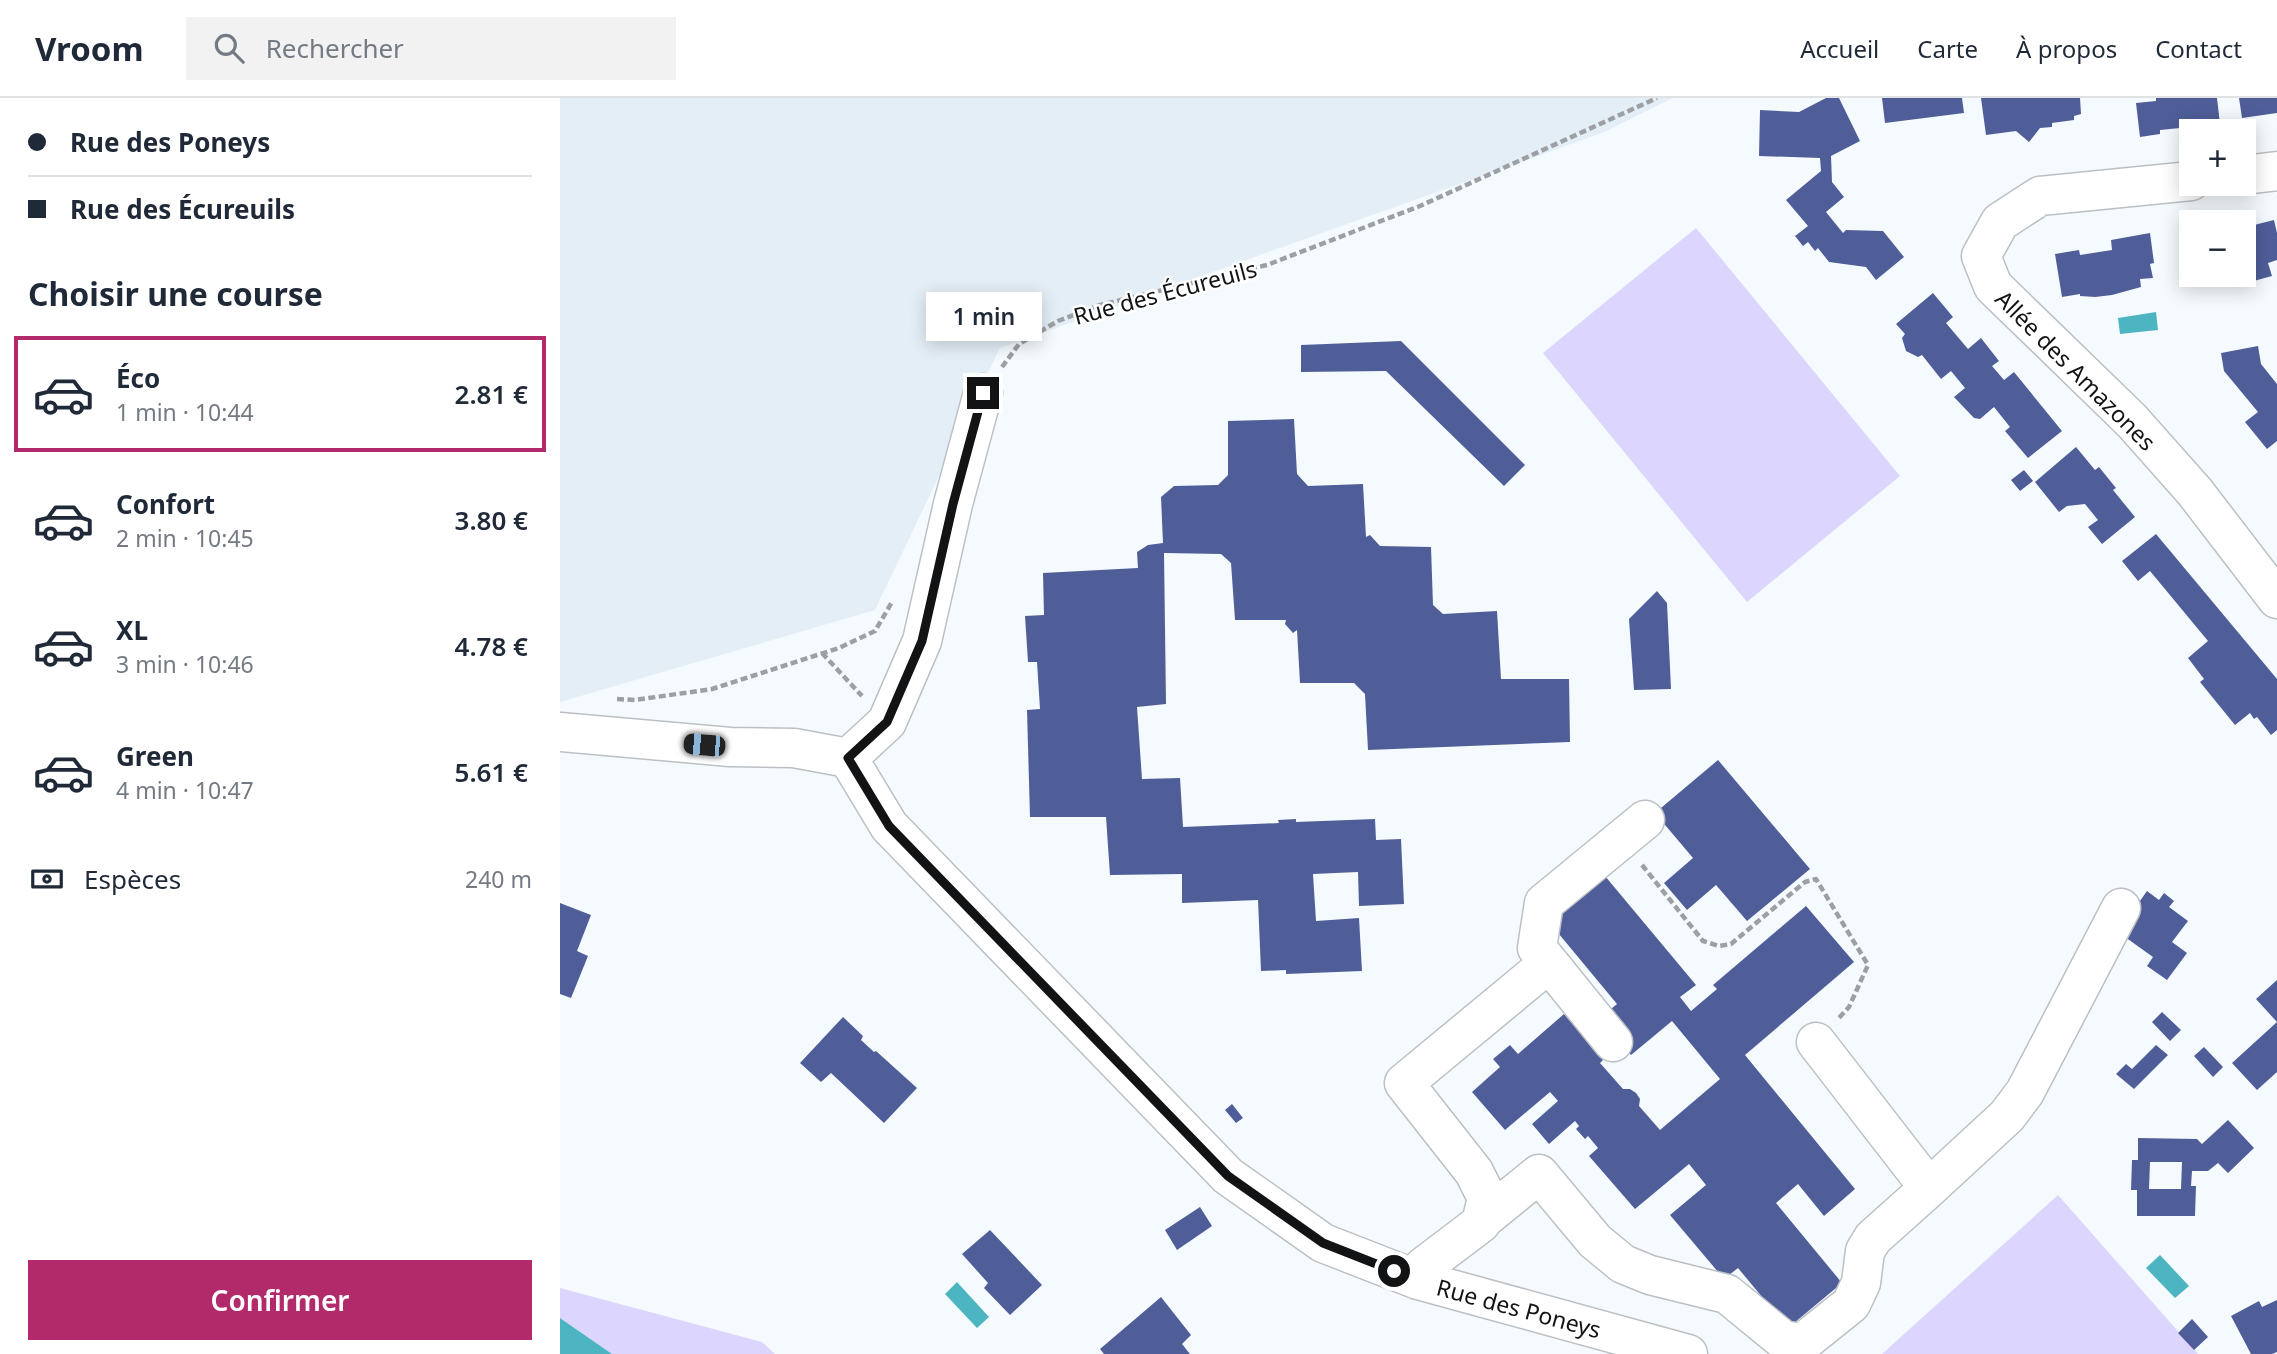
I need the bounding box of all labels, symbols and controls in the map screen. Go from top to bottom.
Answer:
search box [186,17,676,80]
text: Vroom [35,26,144,71]
icon: search [210,29,248,67]
text: Rechercher [266,30,404,66]
text: Accueil [1800,32,1879,65]
text: Carte [1917,32,1978,65]
text: À propos [2016,32,2117,65]
text: Contact [2155,32,2242,65]
map controls [2179,119,2256,287]
button: + [2179,119,2256,196]
text: Rue des Poneys [70,124,270,160]
text: Rue des Écureuils [70,191,295,227]
button: − [2179,210,2256,287]
street label: Rue des Écureuils [1070,252,1260,332]
text: Choisir une course [28,272,323,315]
street label: Allée des Amazones [1989,283,2163,457]
callout: 1 min [925,292,1041,341]
text: 1 min [953,300,1015,332]
text: Éco [116,360,160,396]
icon: car [32,363,95,426]
text: 2.81 € [455,376,528,412]
route end [967,377,999,409]
text: 1 min · 10:44 [116,396,254,428]
text: Confort [116,486,215,522]
icon: car [32,489,95,552]
text: 3.80 € [455,502,528,538]
text: 2 min · 10:45 [116,522,254,554]
text: XL [116,612,148,648]
icon: car [32,615,95,678]
text: 4.78 € [455,628,528,664]
text: 3 min · 10:46 [116,648,254,680]
car [683,733,726,757]
text: Green [116,738,194,774]
icon: car [32,741,95,804]
text: 5.61 € [455,754,528,790]
text: 4 min · 10:47 [116,774,254,806]
icon: cash [28,860,66,898]
text: Espèces [84,861,181,897]
text: 240 m [465,863,532,895]
route start [1378,1255,1410,1287]
button: Confirmer [28,1260,532,1340]
street label: Rue des Poneys [1433,1271,1605,1345]

